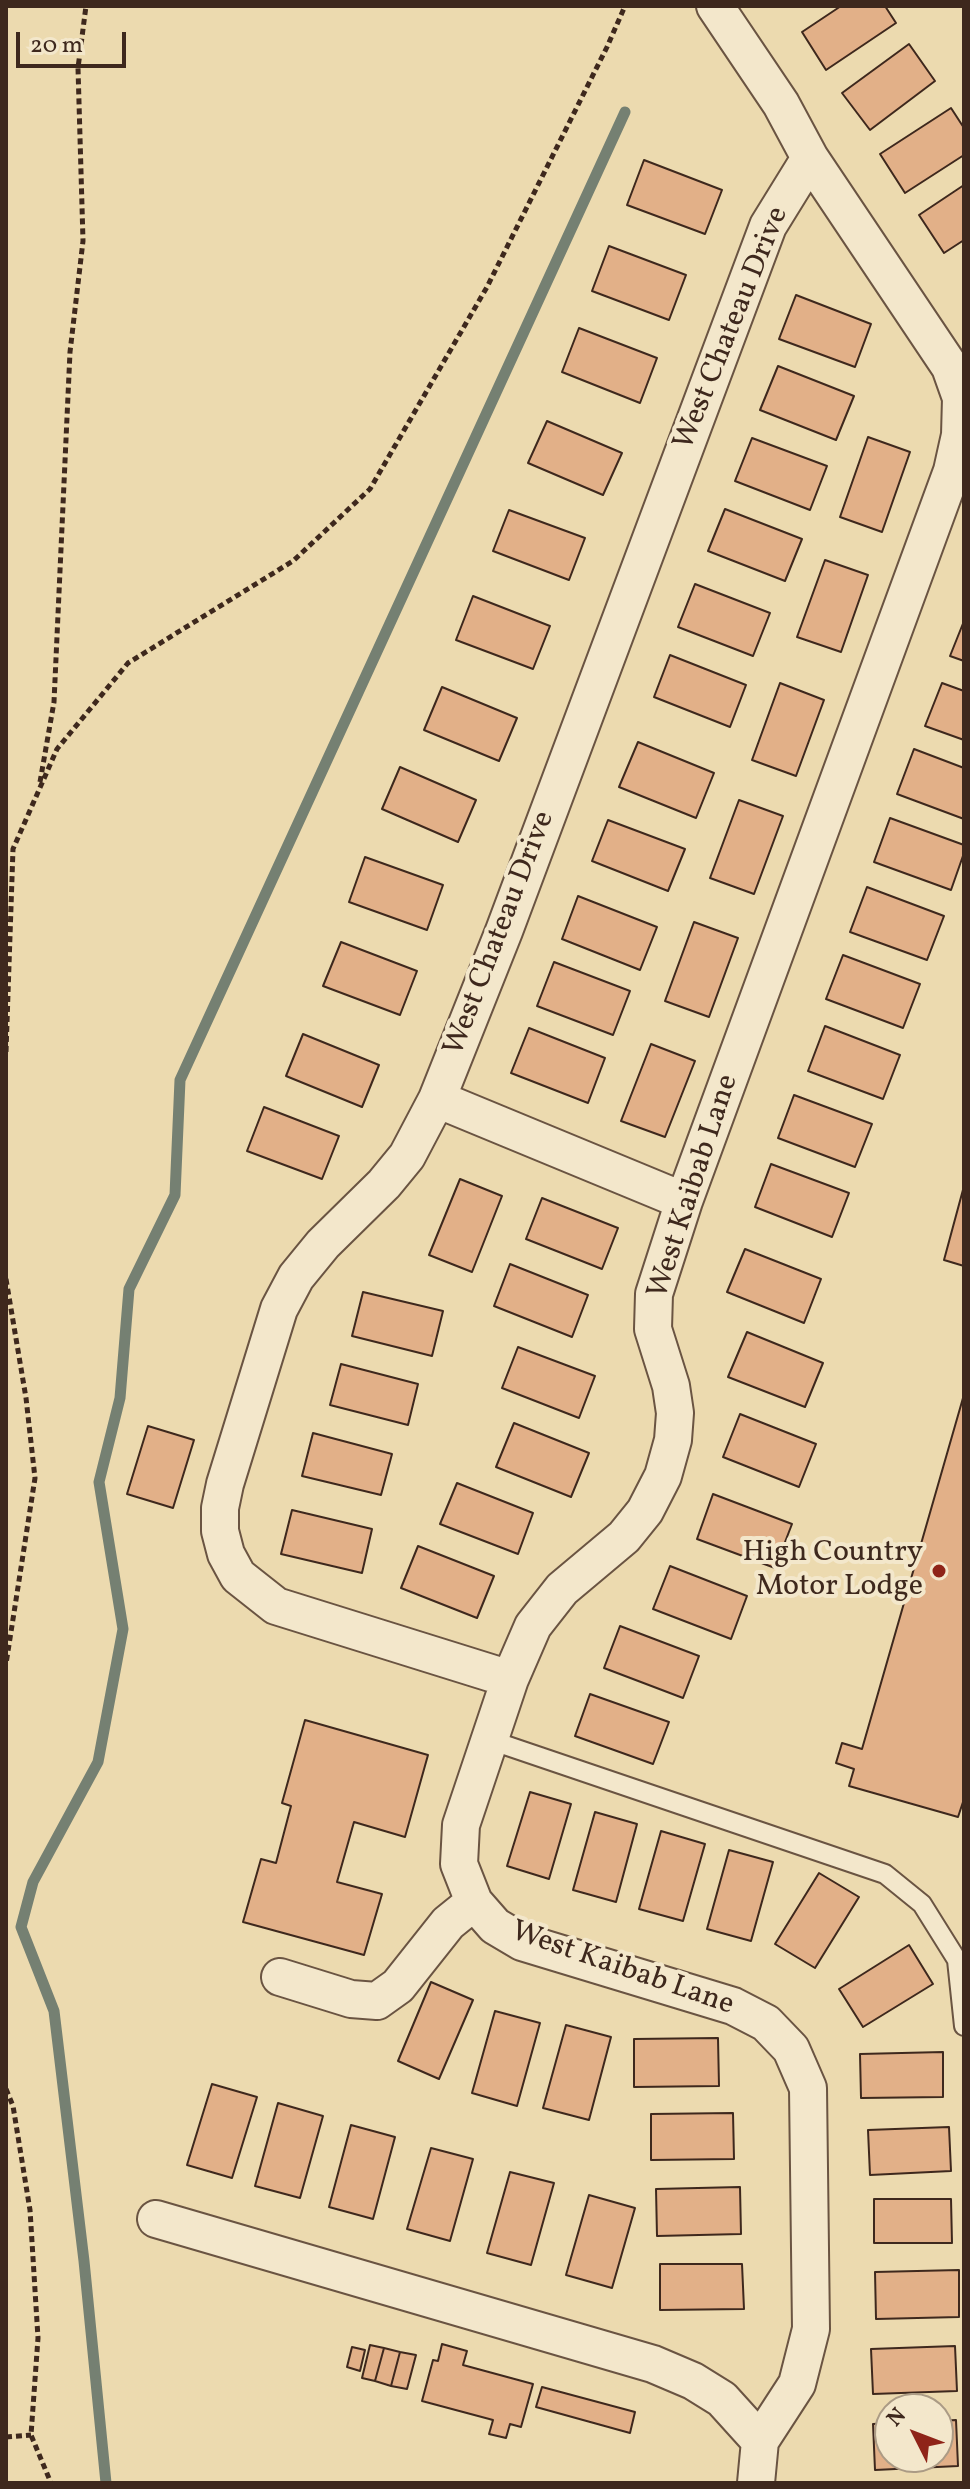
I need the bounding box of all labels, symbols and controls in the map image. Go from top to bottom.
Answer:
scale bar [20,16,130,66]
text: 20 m [30,29,83,63]
street label: West Chateau Drive [668,202,798,456]
street label: West Chateau Drive [438,807,564,1061]
street label: West Kaibab Lane [642,1071,748,1303]
place label: High Country Motor Lodge [742,1536,923,1606]
marker: High Country Motor Lodge [930,1562,948,1580]
street label: West Kaibab Lane [506,1915,738,2025]
north arrow [874,2393,954,2473]
text: N [880,2402,914,2434]

